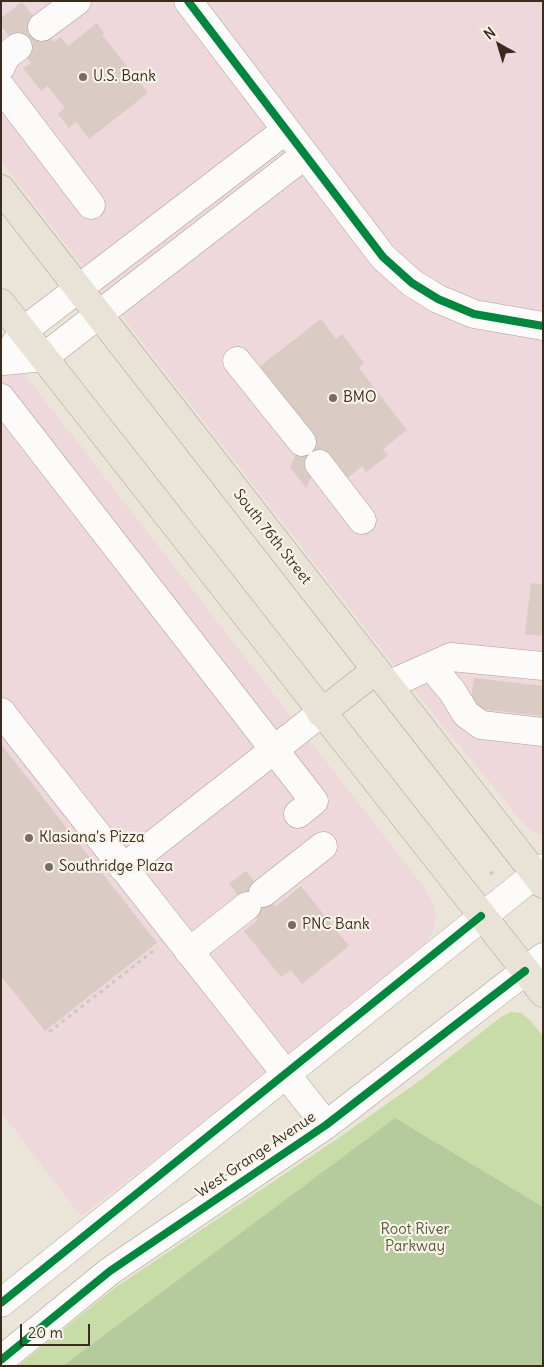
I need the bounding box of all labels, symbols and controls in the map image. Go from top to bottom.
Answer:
north arrow [474,20,524,70]
text: N [480,23,499,43]
place label: U.S. Bank [93,68,156,86]
marker: U.S. Bank [77,71,89,83]
place label: BMO [343,389,377,407]
marker: BMO [327,392,339,404]
street label: South 76th Street [229,486,315,588]
place label: Klasiana's Pizza [39,829,145,847]
marker: Klasiana's Pizza [23,832,35,844]
place label: Southridge Plaza [59,858,173,876]
marker: Southridge Plaza [43,861,55,873]
place label: PNC Bank [302,916,370,934]
marker: PNC Bank [286,919,298,931]
street label: West Grange Avenue [193,1108,319,1202]
park label: Root River Parkway [380,1221,450,1256]
scale bar [22,1314,92,1346]
text: 20 m [28,1323,63,1342]

